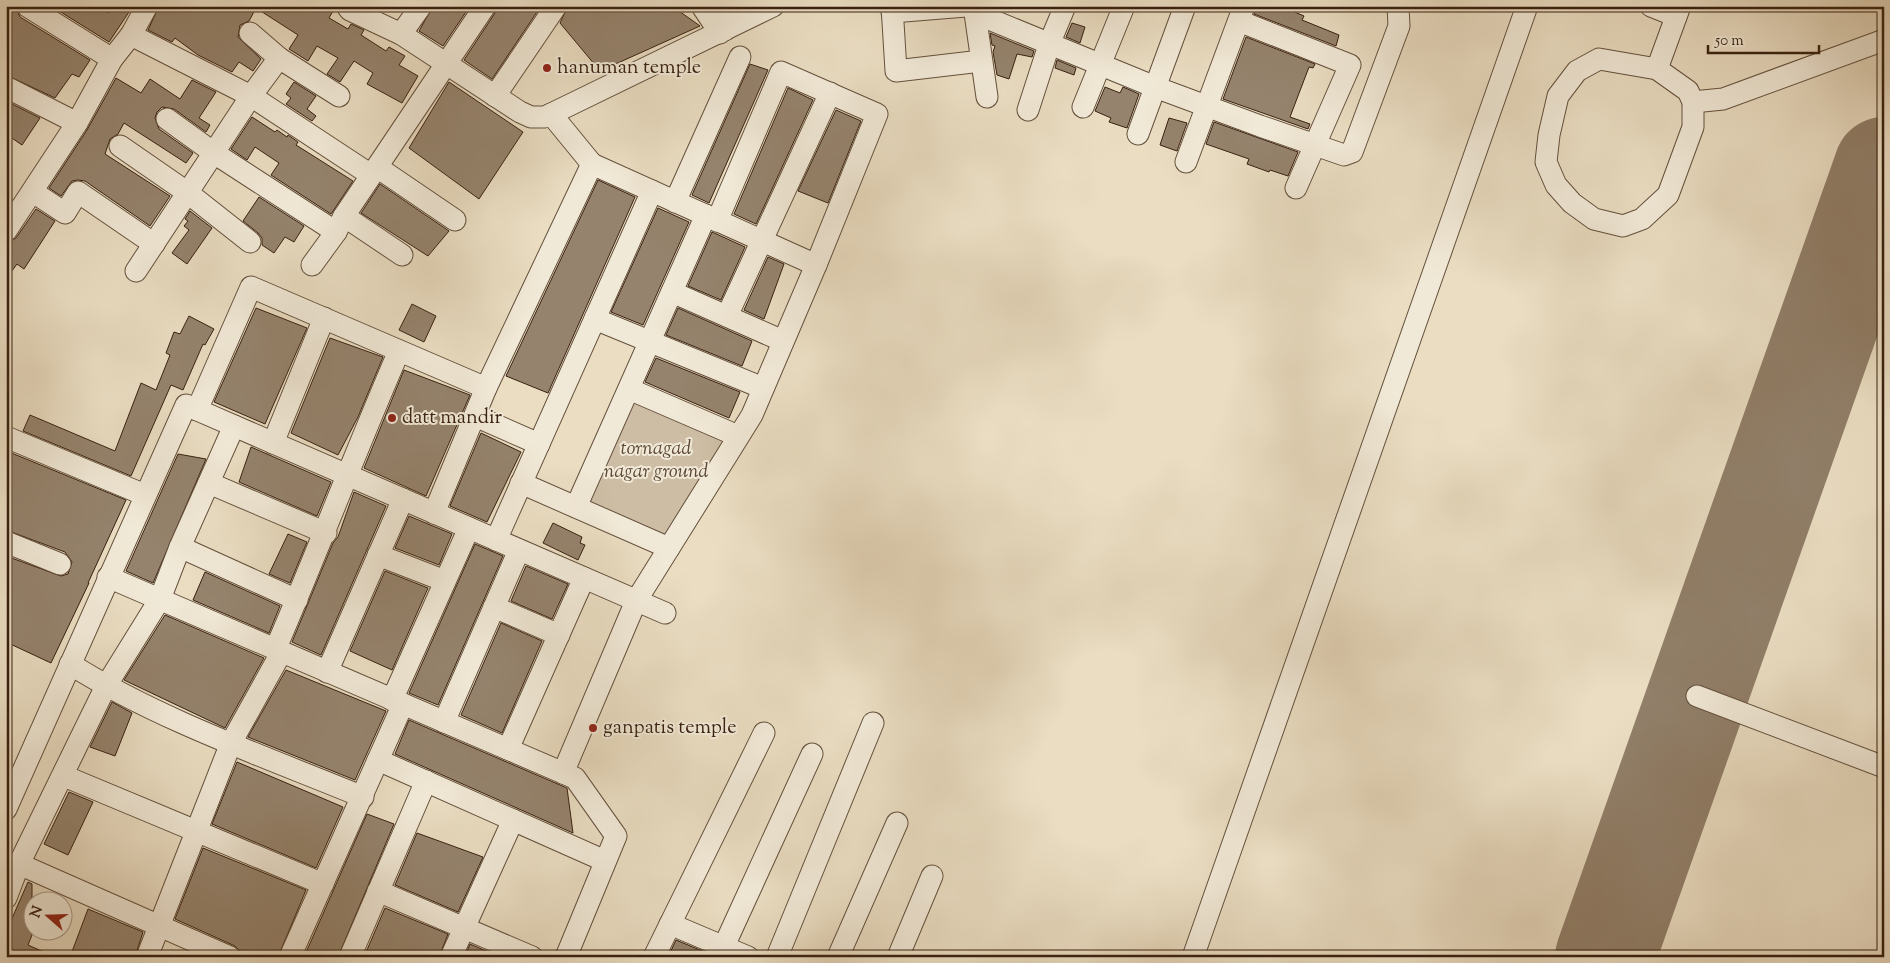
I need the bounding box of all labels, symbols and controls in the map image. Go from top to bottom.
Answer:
scale bar [1708,22,1819,54]
text: 50 m [1714,31,1744,52]
place label: hanuman temple [557,54,701,83]
marker: hanuman temple [541,62,553,74]
place label: datt mandir [402,404,503,433]
marker: datt mandir [386,412,398,424]
park label: tornagad nagar ground [604,435,708,487]
place label: ganpatis temple [603,714,737,743]
marker: ganpatis temple [587,722,599,734]
north arrow [22,890,72,940]
text: N [26,904,49,921]

